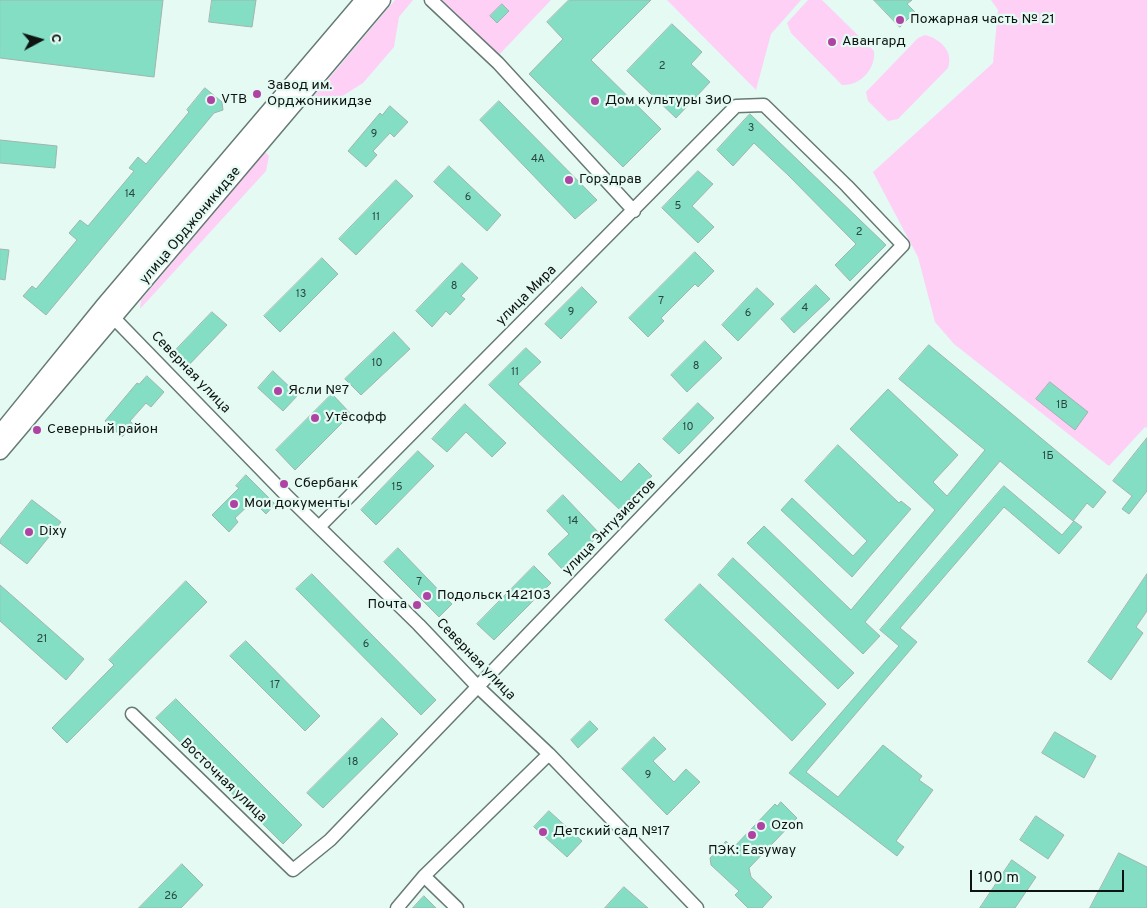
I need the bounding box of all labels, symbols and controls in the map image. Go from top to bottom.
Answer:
place label: Пожарная часть № 21 [910,12,1055,28]
marker: Пожарная часть № 21 [894,14,906,26]
north arrow [15,15,65,65]
text: С [46,33,64,44]
place label: Авангард [842,34,906,50]
marker: Авангард [826,36,838,48]
house number: 2 [659,60,665,74]
place label: Завод им. Орджоникидзе [267,78,372,110]
marker: Завод им. Орджоникидзе [251,88,263,100]
place label: VTB [221,92,247,108]
place label: Дом культуры ЗиО [605,93,732,109]
marker: VTB [205,94,217,106]
marker: Дом культуры ЗиО [589,95,601,107]
house number: 3 [748,122,754,136]
house number: 9 [371,128,377,142]
house number: 4А [531,153,545,167]
street label: улица Орджоникидзе [137,164,245,288]
place label: Горздрав [579,172,642,188]
marker: Горздрав [563,174,575,186]
house number: 14 [125,188,135,202]
house number: 6 [465,191,471,205]
house number: 5 [675,200,681,214]
house number: 11 [372,211,380,225]
house number: 2 [856,226,862,240]
street label: улица Мира [493,262,561,330]
house number: 8 [451,280,457,294]
house number: 13 [296,288,306,302]
house number: 7 [658,295,664,309]
house number: 4 [802,302,808,316]
house number: 9 [568,306,574,320]
house number: 6 [745,307,751,321]
street label: Северная улица [147,329,233,417]
house number: 10 [371,357,383,371]
house number: 8 [693,360,699,374]
house number: 11 [511,366,519,380]
place label: Ясли №7 [288,383,349,399]
marker: Ясли №7 [272,385,284,397]
house number: 1В [1056,399,1068,413]
place label: Утёсофф [325,410,387,426]
marker: Утёсофф [309,412,321,424]
house number: 10 [682,421,694,435]
place label: Северный район [47,422,158,438]
marker: Северный район [31,424,43,436]
house number: 1Б [1042,450,1054,464]
place label: Сбербанк [294,476,358,492]
street label: улица Энтузиастов [560,476,660,580]
marker: Сбербанк [278,478,290,490]
house number: 15 [392,481,402,495]
place label: Мои документы [244,496,350,512]
marker: Мои документы [228,498,240,510]
house number: 14 [568,515,578,529]
place label: Dixy [39,524,67,540]
marker: Dixy [23,526,35,538]
house number: 7 [416,576,422,590]
place label: Подольск 142103 [437,588,551,604]
marker: Подольск 142103 [421,590,433,602]
place label: Почта [368,597,407,613]
marker: Почта [411,599,423,611]
street label: Северная улица [432,616,518,704]
house number: 21 [37,633,47,647]
house number: 6 [363,638,369,652]
house number: 17 [270,679,280,693]
street label: Восточная улица [176,735,270,827]
house number: 18 [348,756,358,770]
house number: 9 [645,769,651,783]
place label: Ozon [771,818,804,834]
marker: Ozon [755,820,767,832]
place label: Детский сад №17 [553,824,670,840]
marker: Детский сад №17 [537,826,549,838]
marker: ПЭК: Easyway [746,829,758,841]
place label: ПЭК: Easyway [708,843,796,859]
scale bar [972,860,1126,892]
text: 100 m [978,869,1019,888]
house number: 26 [164,890,178,904]

